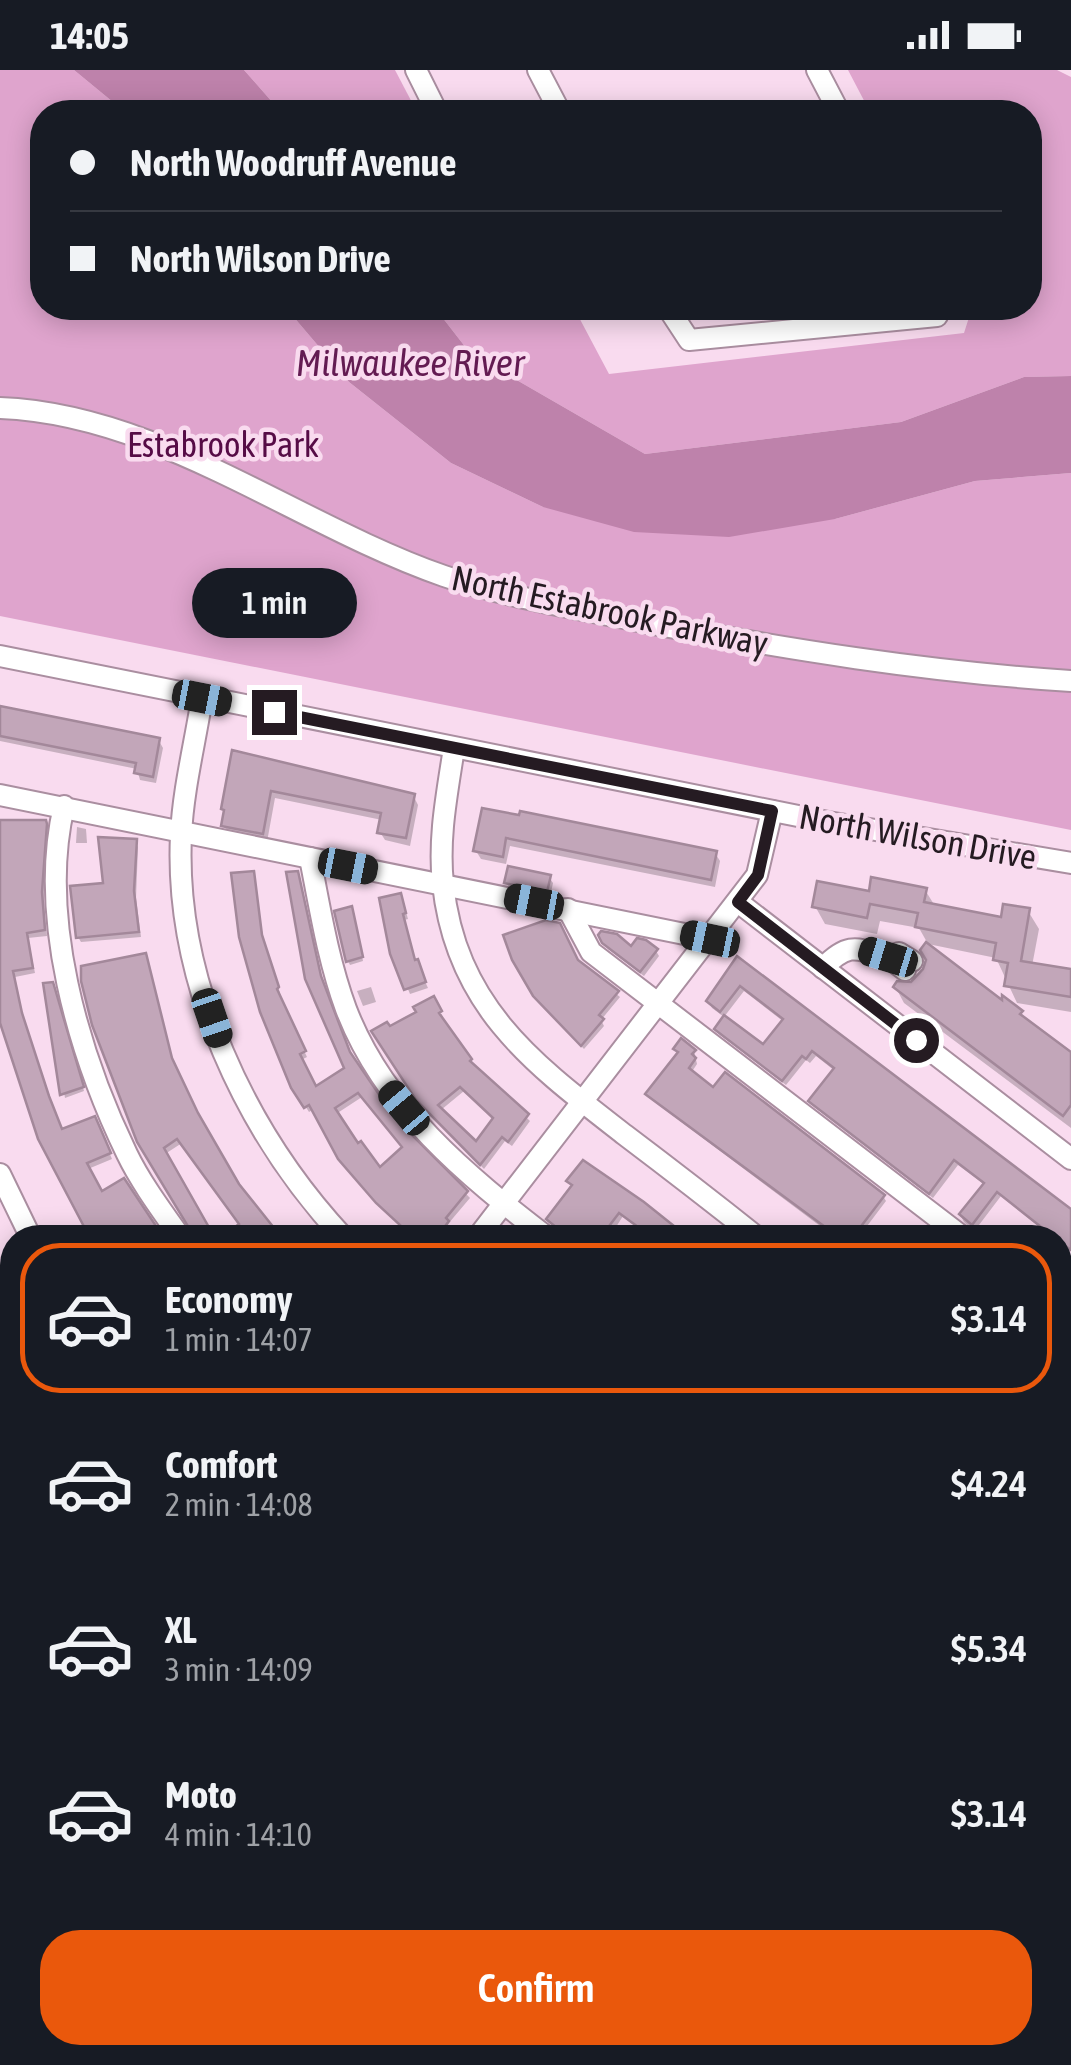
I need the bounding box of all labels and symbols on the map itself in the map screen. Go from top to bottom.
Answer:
water label: Milwaukee River [296,341,526,384]
park label: Estabrook Park [127,424,319,464]
street label: North Estabrook Parkway [448,557,772,663]
callout: 1 min [192,567,356,637]
car [170,678,234,718]
route end [252,690,297,735]
street label: North Wilson Drive [796,795,1040,877]
car [316,846,380,886]
car [502,882,566,922]
car [678,918,742,960]
car [855,934,921,980]
car [188,985,236,1051]
route start [894,1018,939,1063]
car [373,1075,435,1141]

